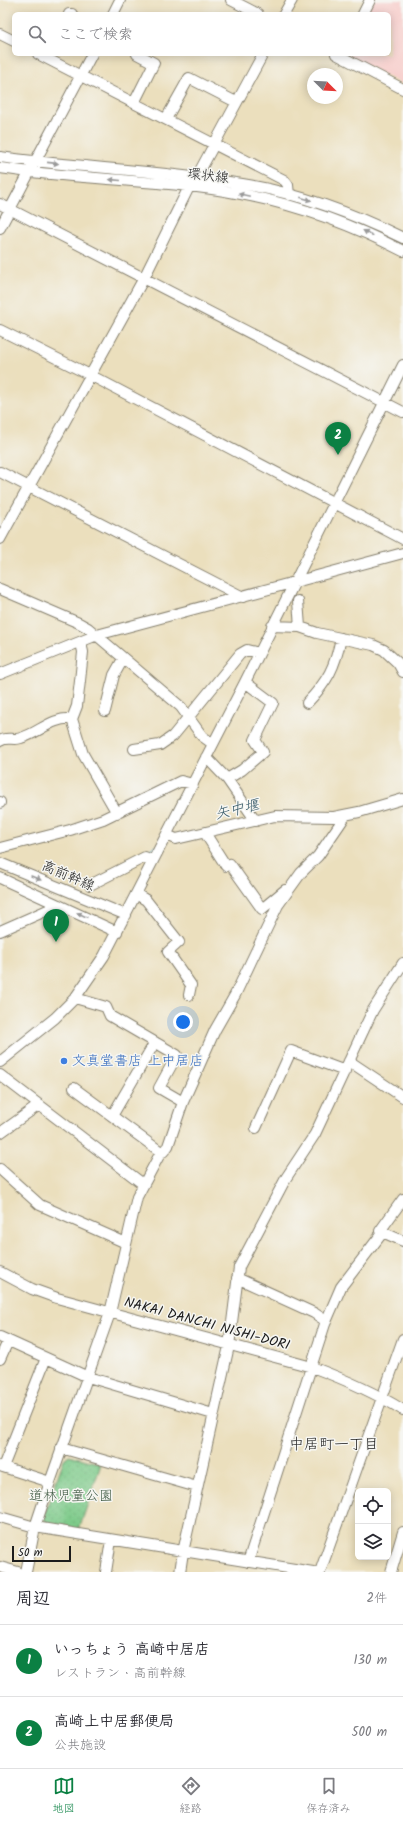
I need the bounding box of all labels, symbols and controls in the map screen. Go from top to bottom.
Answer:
search box [12,12,391,56]
icon: search [26,23,48,45]
text: ここで検索 [58,23,133,47]
north arrow [307,68,343,104]
one-way arrow [47,160,59,167]
street label: 環状線 [186,163,230,189]
one-way arrow [109,177,121,184]
one-way arrow [238,192,250,198]
one-way arrow [300,196,312,202]
one-way arrow [362,230,374,236]
pin: 2 [325,422,351,455]
water label: 矢中堰 [212,793,264,827]
street label: 高前幹線 [38,855,98,897]
one-way arrow [30,875,42,881]
pin: 1 [43,909,69,942]
one-way arrow [76,912,87,918]
your location [173,1012,193,1032]
place label: 文真堂書店 上中居店 [72,1050,204,1072]
marker: 文真堂書店 上中居店 [59,1056,69,1066]
street label: NAKAI DANCHI NISHI-DORI [122,1291,292,1357]
district label: 中居町一丁目 [289,1433,379,1457]
park label: 道林児童公園 [29,1485,113,1507]
map controls [355,1488,391,1560]
button: locate [355,1488,391,1524]
button: layers [355,1524,391,1560]
scale bar [12,1544,71,1563]
text: 50 m [18,1544,43,1562]
text: 周辺 [16,1586,50,1613]
text: 2件 [366,1588,387,1609]
text: いっちょう 高崎中居店 [54,1638,210,1662]
text: 1 [27,1650,31,1671]
text: 130 m [353,1650,387,1671]
text: レストラン · 高前幹線 [54,1663,186,1684]
text: 高崎上中居郵便局 [54,1710,174,1734]
text: 2 [25,1722,33,1743]
text: 500 m [351,1722,387,1743]
text: 公共施設 [54,1735,106,1756]
tab: 地図 [53,1775,75,1818]
tab: 経路 [180,1775,202,1818]
tab: 保存済み [307,1775,351,1818]

